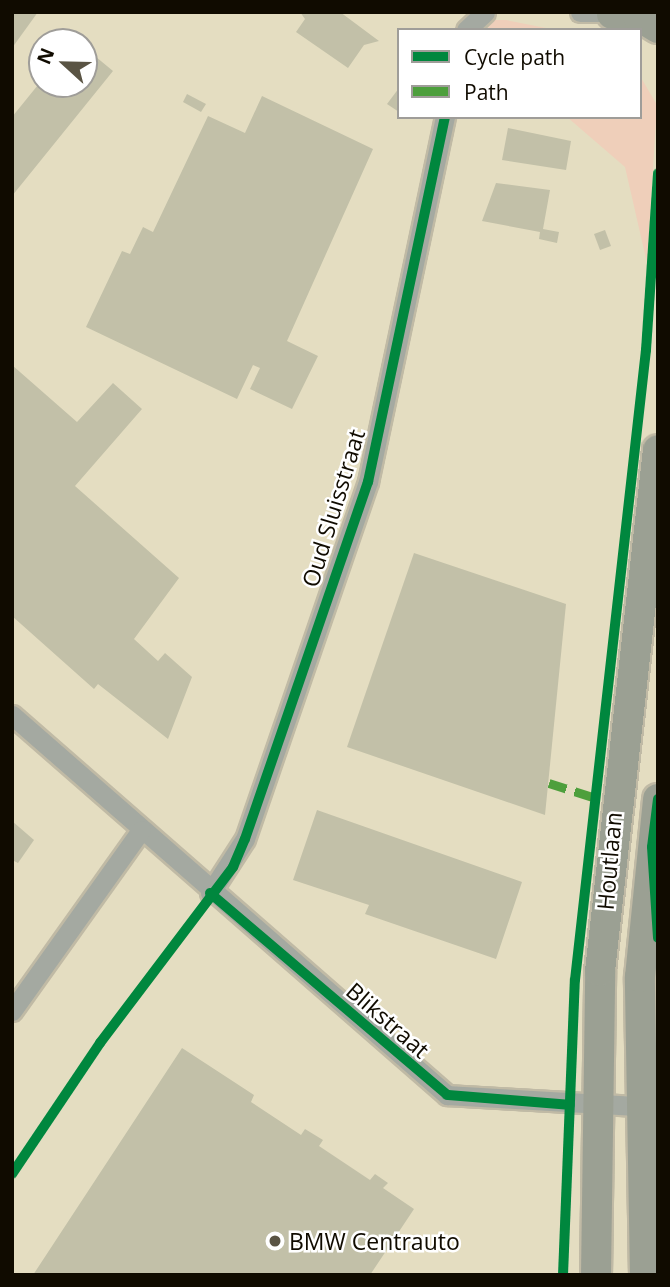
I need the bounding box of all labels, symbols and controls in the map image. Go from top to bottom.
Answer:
north arrow [28,28,98,98]
legend [397,28,642,119]
text: Cycle path [464,43,565,71]
text: N [30,44,60,68]
text: Path [464,78,509,106]
street label: Oud Sluisstraat [296,426,370,590]
street label: Houtlaan [591,811,627,911]
street label: Blikstraat [341,976,435,1064]
place label: BMW Centrauto [289,1227,460,1255]
marker: BMW Centrauto [267,1233,283,1249]

